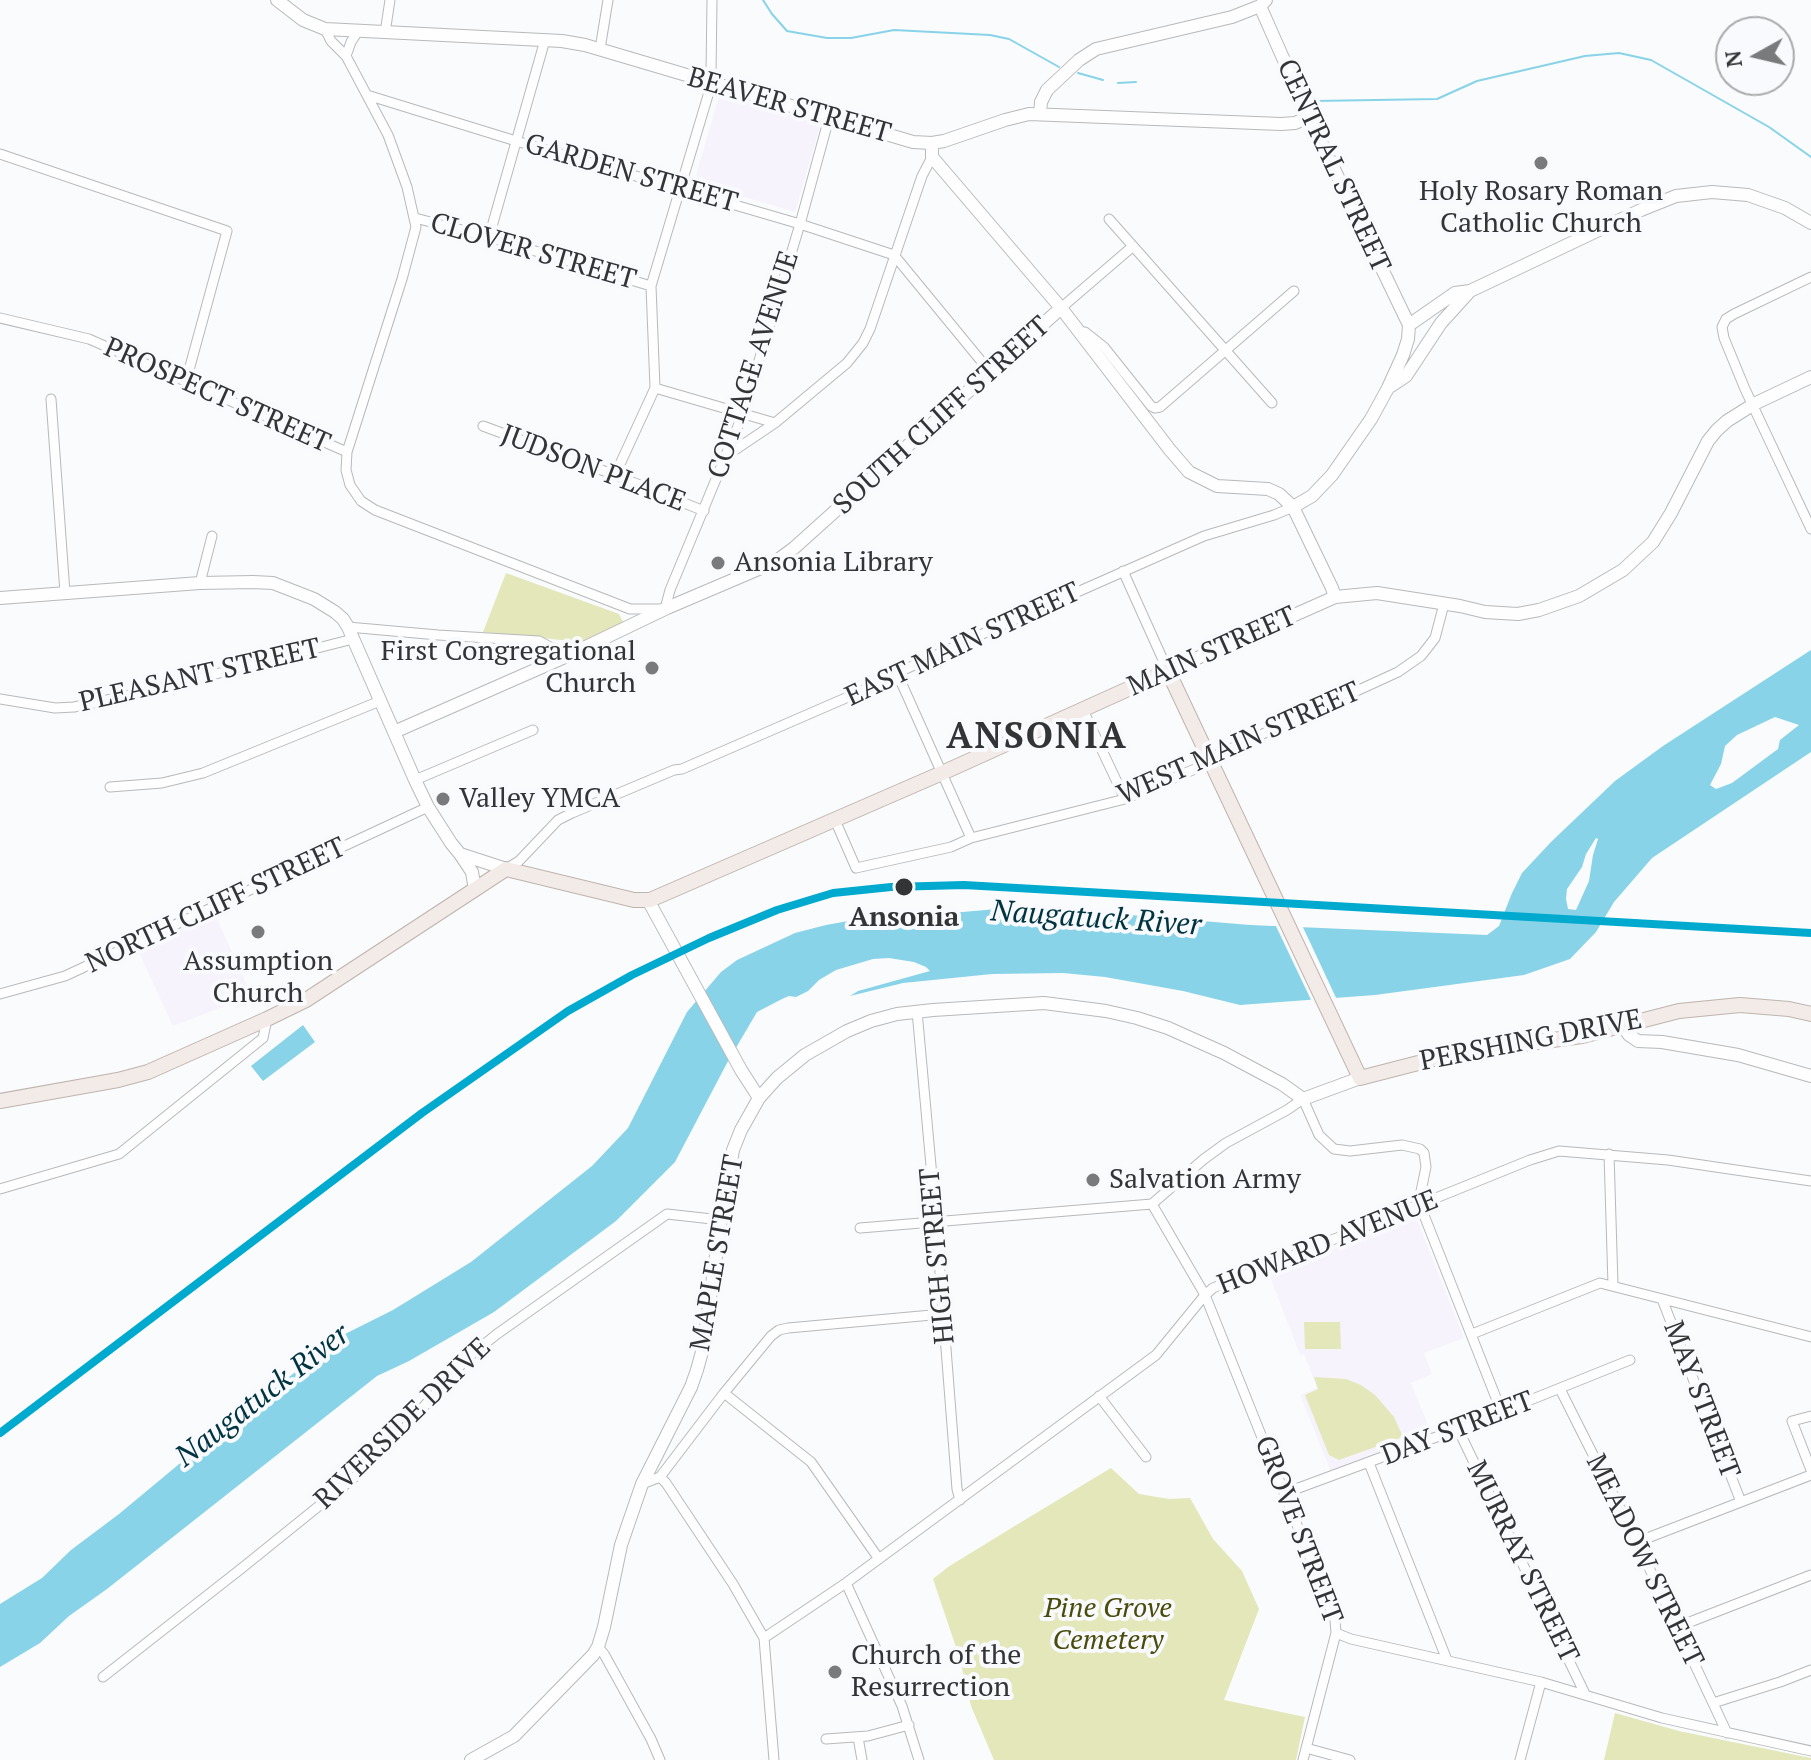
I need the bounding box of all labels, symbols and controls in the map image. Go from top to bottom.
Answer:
north arrow [1715,16,1795,96]
text: N [1717,49,1748,69]
street label: CENTRAL STREET [1269,54,1397,278]
street label: BEAVER STREET [683,61,895,151]
street label: GARDEN STREET [521,128,741,220]
marker: Holy Rosary Roman Catholic Church [1532,154,1550,172]
place label: Holy Rosary Roman Catholic Church [1419,175,1663,241]
street label: CLOVER STREET [426,207,640,297]
street label: COTTAGE AVENUE [701,247,807,483]
street label: SOUTH CLIFF STREET [827,310,1057,522]
street label: PROSPECT STREET [99,331,335,461]
street label: JUDSON PLACE [496,418,690,520]
place label: Ansonia Library [734,546,933,580]
marker: Ansonia Library [709,554,727,572]
street label: EAST MAIN STREET [840,576,1086,714]
street label: MAIN STREET [1123,600,1301,704]
street label: PLEASANT STREET [76,632,324,720]
place label: First Congregational Church [381,635,636,701]
marker: First Congregational Church [643,659,661,677]
street label: WEST MAIN STREET [1112,675,1366,813]
district label: ANSONIA [946,716,1128,760]
place label: Valley YMCA [459,782,620,816]
marker: Valley YMCA [434,790,452,808]
street label: NORTH CLIFF STREET [81,831,351,981]
marker: Ansonia [893,876,915,898]
water label: Naugatuck River [990,894,1202,944]
place label: Ansonia [849,901,959,935]
marker: Assumption Church [249,923,267,941]
place label: Assumption Church [183,945,333,1011]
street label: PERSHING DRIVE [1417,1003,1645,1079]
street label: MAPLE STREET [684,1152,752,1354]
place label: Salvation Army [1109,1163,1301,1197]
street label: HIGH STREET [914,1166,962,1346]
marker: Salvation Army [1084,1171,1102,1189]
street label: HOWARD AVENUE [1213,1183,1443,1303]
water label: Naugatuck River [169,1317,357,1475]
street label: MAY STREET [1656,1317,1746,1483]
street label: RIVERSIDE DRIVE [308,1331,498,1517]
street label: DAY STREET [1377,1385,1539,1473]
street label: GROVE STREET [1247,1431,1349,1629]
street label: MEADOW STREET [1578,1449,1710,1673]
street label: MURRAY STREET [1459,1456,1585,1668]
park label: Pine Grove Cemetery [1044,1592,1172,1658]
place label: Church of the Resurrection [851,1639,1021,1705]
marker: Church of the Resurrection [826,1663,844,1681]

